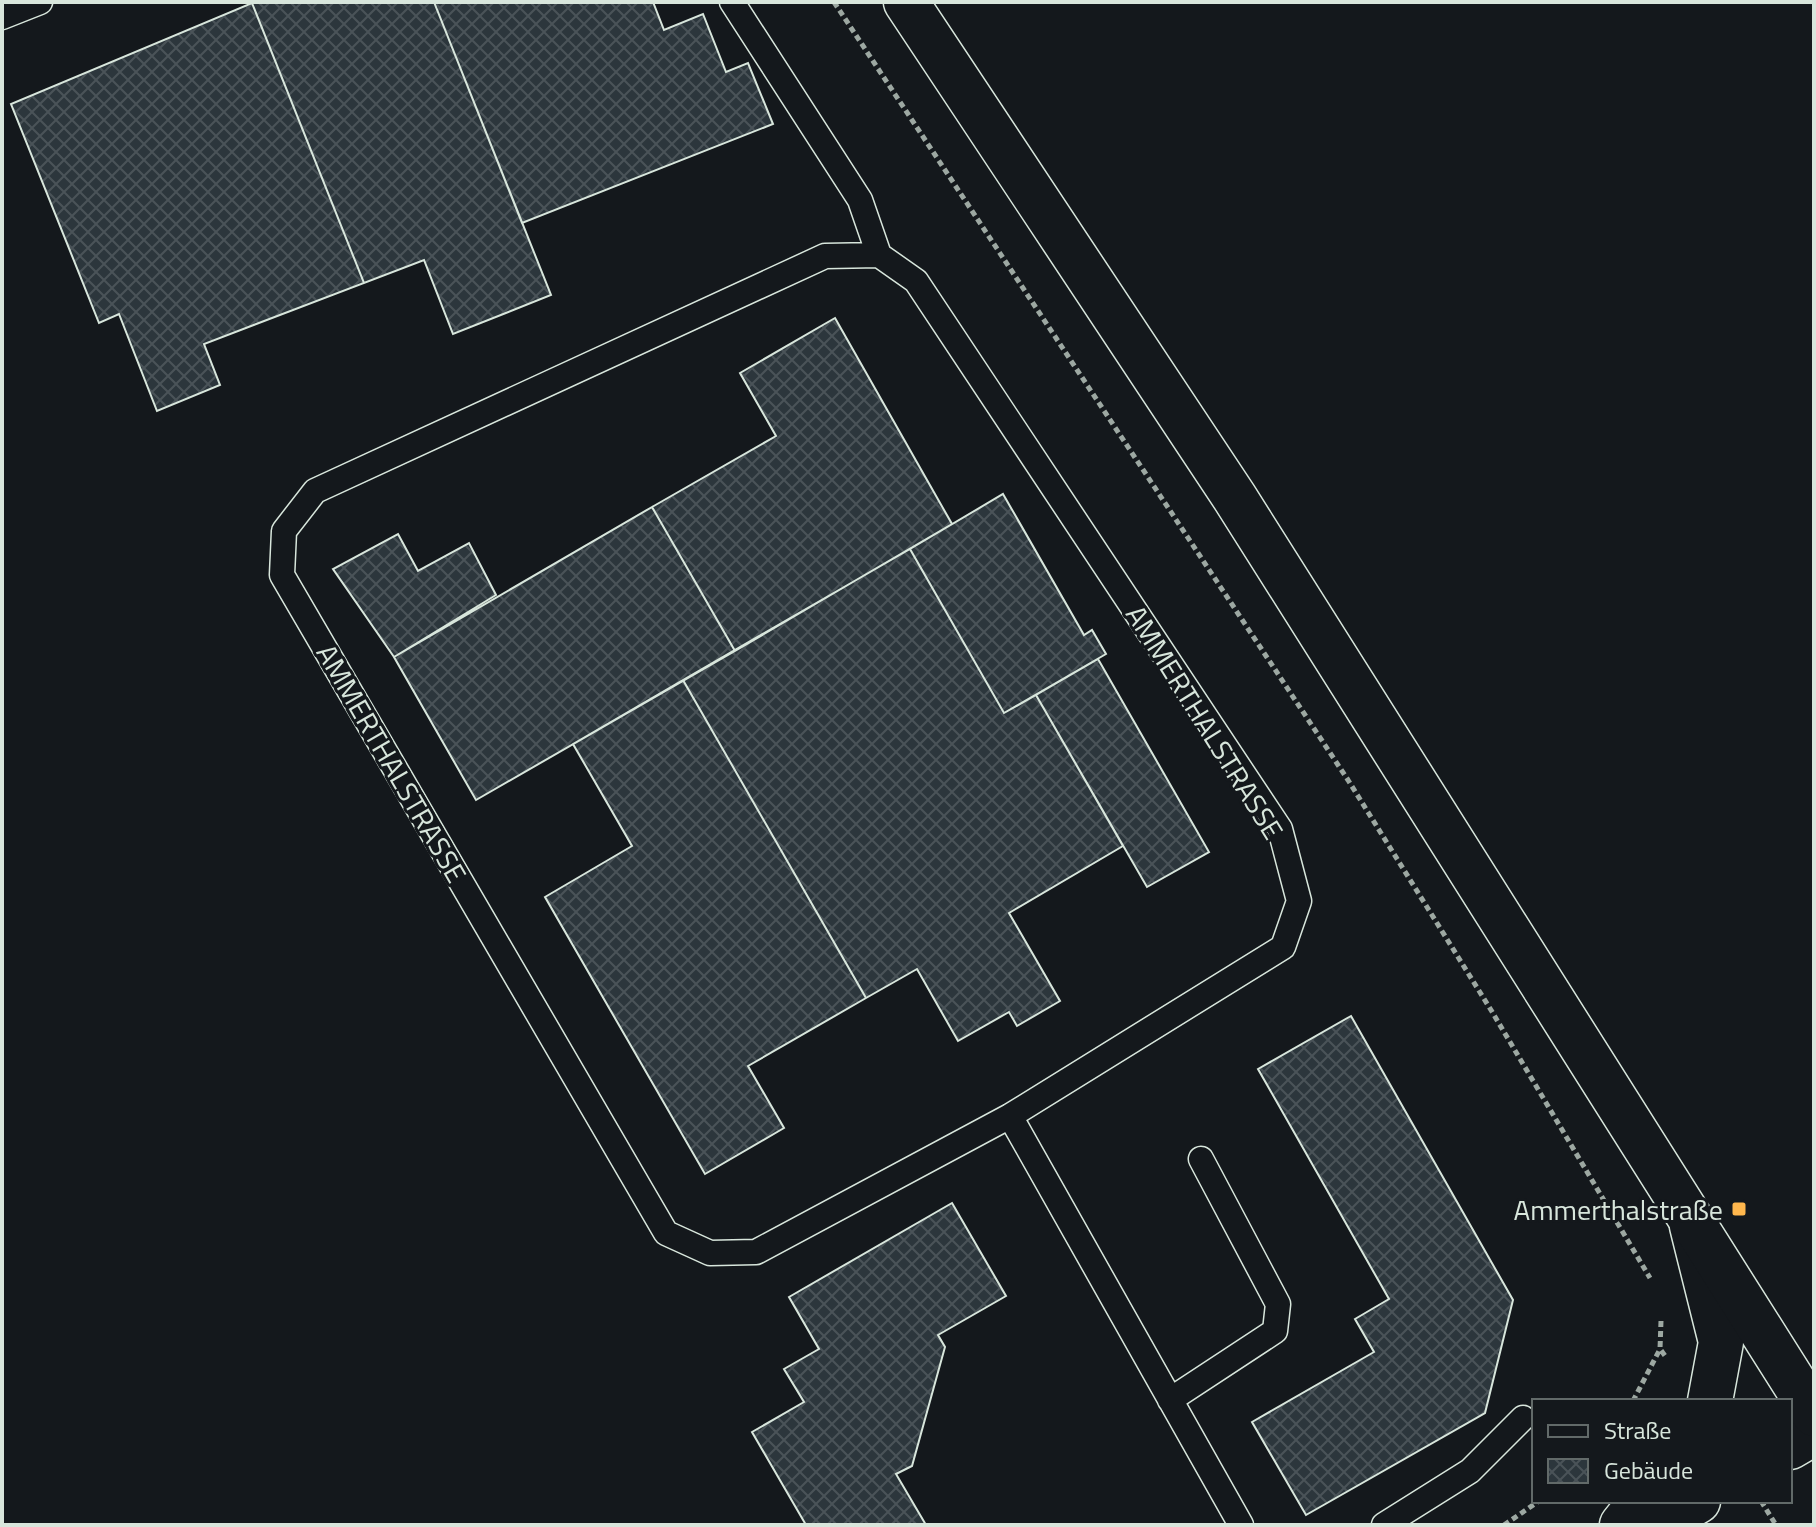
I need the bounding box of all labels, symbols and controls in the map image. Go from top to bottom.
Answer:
street label: AMMERTHALSTRASSE [1115,596,1295,848]
street label: AMMERTHALSTRASSE [306,636,478,890]
place label: Ammerthalstraße [1514,1188,1723,1231]
marker: Ammerthalstraße [1730,1200,1748,1218]
legend [1532,1399,1792,1503]
text: Straße [1604,1412,1671,1448]
text: Gebäude [1604,1452,1693,1488]

